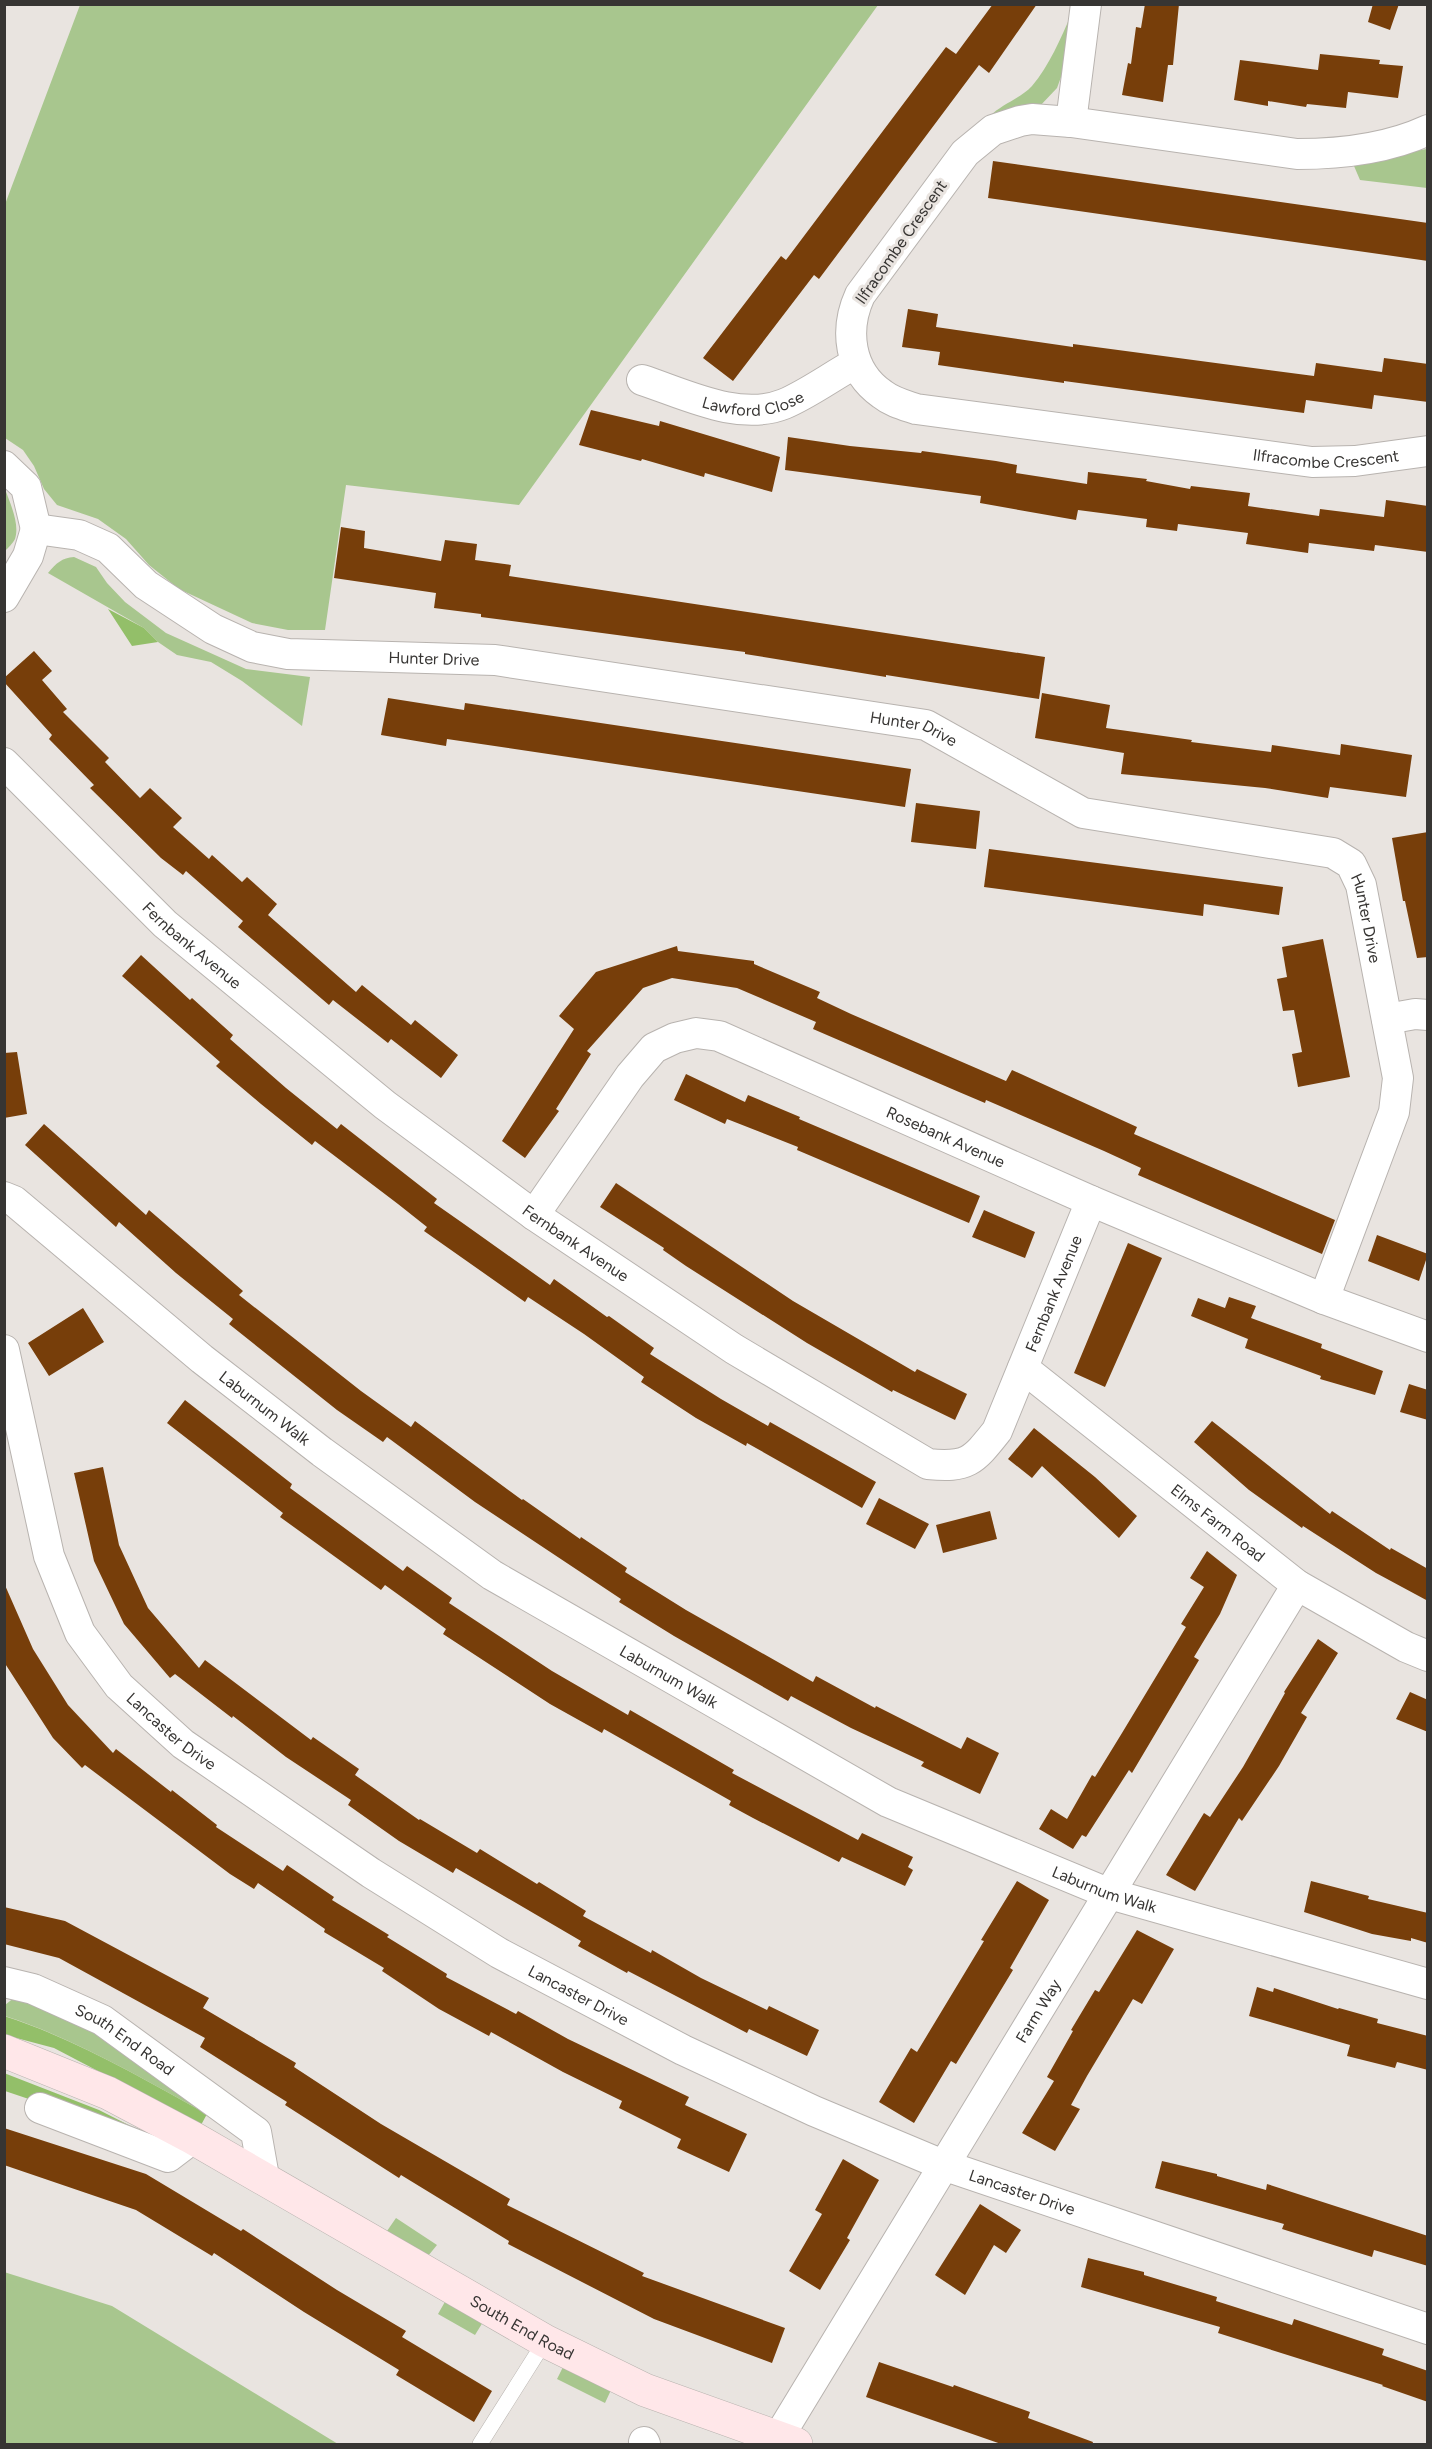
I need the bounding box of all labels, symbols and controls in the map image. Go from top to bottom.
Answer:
street label: Ilfracombe Crescent [851,177,951,307]
street label: Lawford Close [700,387,807,419]
street label: Ilfracombe Crescent [1252,445,1400,472]
street label: Hunter Drive [388,647,480,669]
street label: Hunter Drive [869,707,961,750]
street label: Hunter Drive [1347,870,1385,965]
street label: Fernbank Avenue [139,898,246,993]
street label: Rosebank Avenue [884,1102,1008,1171]
street label: Fernbank Avenue [519,1200,633,1286]
street label: Fernbank Avenue [1021,1232,1086,1354]
street label: Laburnum Walk [216,1367,314,1449]
street label: Elms Farm Road [1167,1480,1269,1566]
street label: Laburnum Walk [617,1641,722,1712]
street label: Lancaster Drive [123,1688,220,1774]
street label: Laburnum Walk [1049,1862,1159,1916]
street label: Lancaster Drive [525,1961,632,2029]
street label: Farm Way [1011,1975,1065,2046]
street label: South End Road [72,2000,178,2079]
street label: Lancaster Drive [967,2165,1078,2219]
street label: South End Road [467,2291,577,2363]

